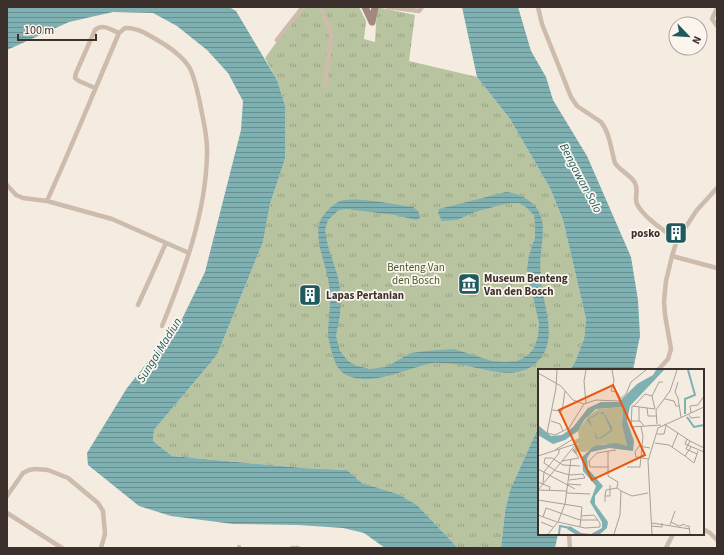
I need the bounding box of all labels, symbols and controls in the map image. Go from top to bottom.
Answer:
scale bar [18,16,96,42]
north arrow [668,16,708,56]
text: 100 m [24,22,54,39]
text: N [688,34,705,47]
water label: Bengawan Solo [555,140,606,216]
building icon: posko [663,220,689,246]
place label: posko [631,226,660,241]
park label: Benteng Van den Bosch [387,260,445,288]
museum icon: Museum Benteng Van den Bosch [456,271,482,297]
place label: Museum Benteng Van den Bosch [483,271,568,299]
building icon: Lapas Pertanian [297,282,323,308]
place label: Lapas Pertanian [326,288,404,303]
water label: Sungai Madiun [133,315,186,386]
inset map [538,369,704,535]

